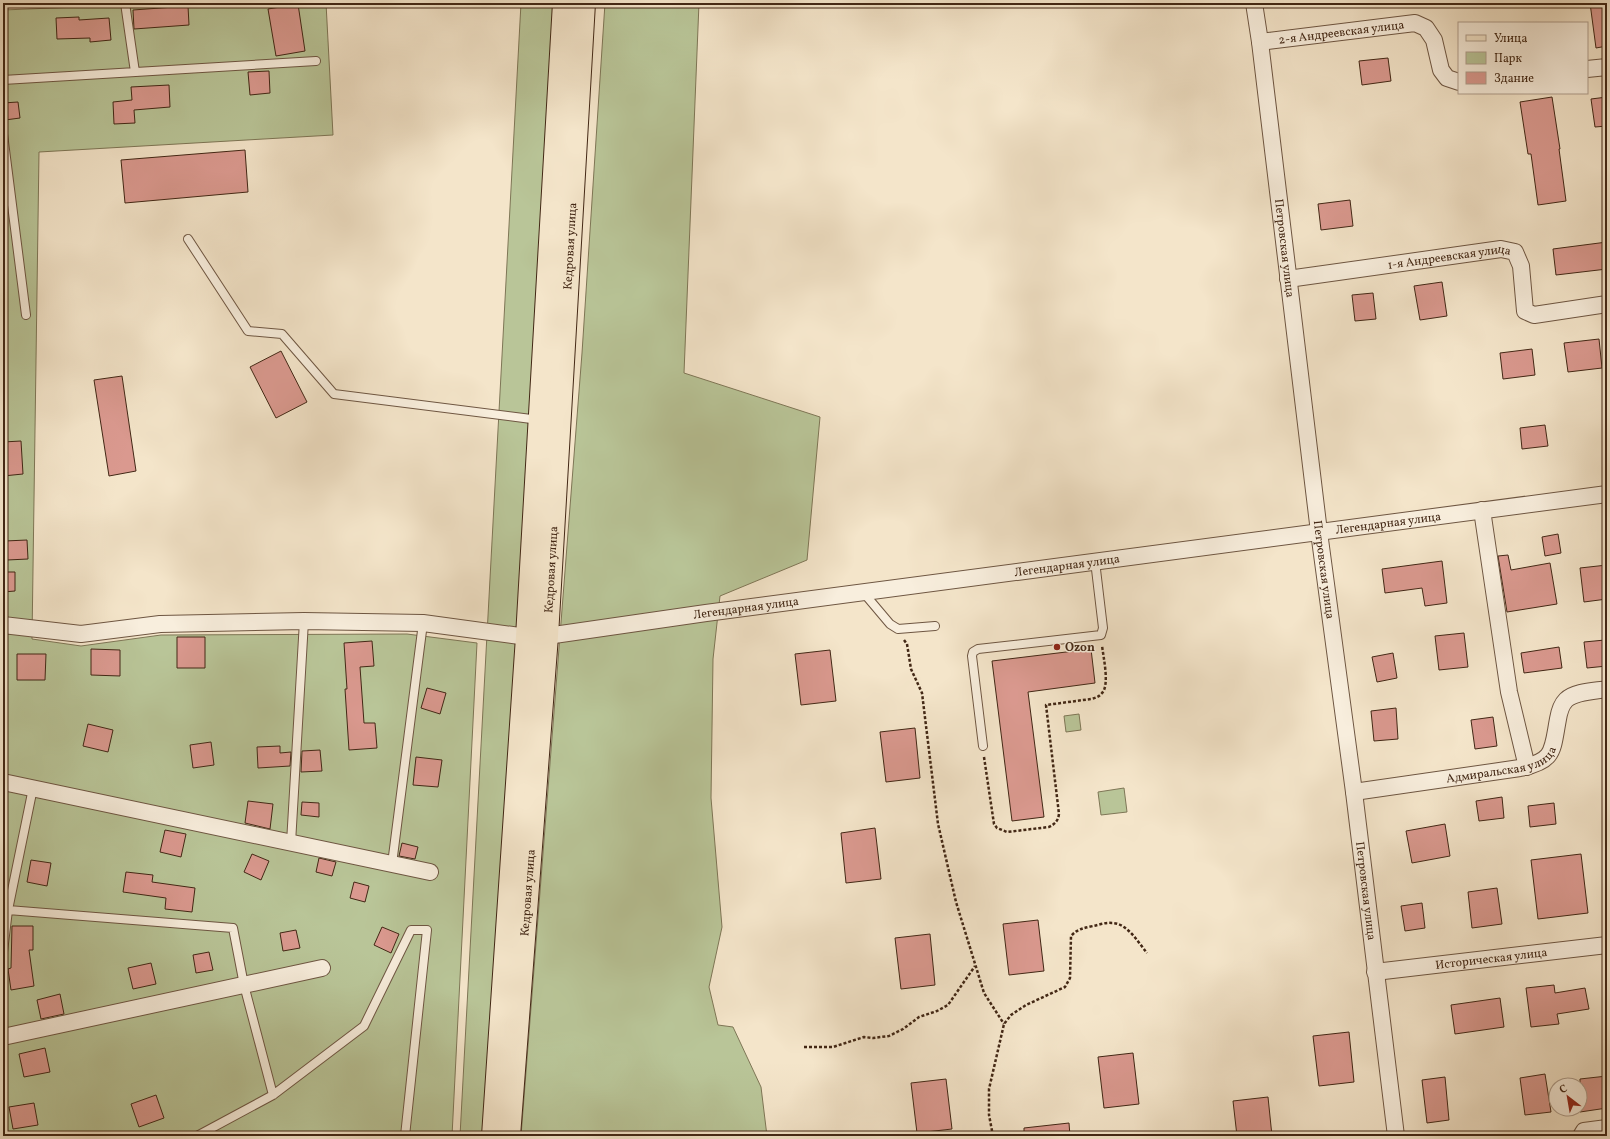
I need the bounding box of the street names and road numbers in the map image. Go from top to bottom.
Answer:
street label: 2-я Андреевская улица [1278,17,1405,49]
street label: Петровская улица [1270,198,1298,299]
street label: Кедровая улица [560,202,581,290]
street label: 1-я Андреевская улица [1387,241,1512,274]
street label: Легендарная улица [1335,509,1442,539]
street label: Петровская улица [1309,520,1338,620]
street label: Кедровая улица [541,526,562,614]
street label: Легендарная улица [1013,551,1121,581]
street label: Легендарная улица [692,594,800,624]
street label: Адмиральская улица [1445,744,1561,788]
street label: Петровская улица [1351,841,1379,941]
street label: Кедровая улица [517,849,540,937]
street label: Историческая улица [1434,945,1548,974]

